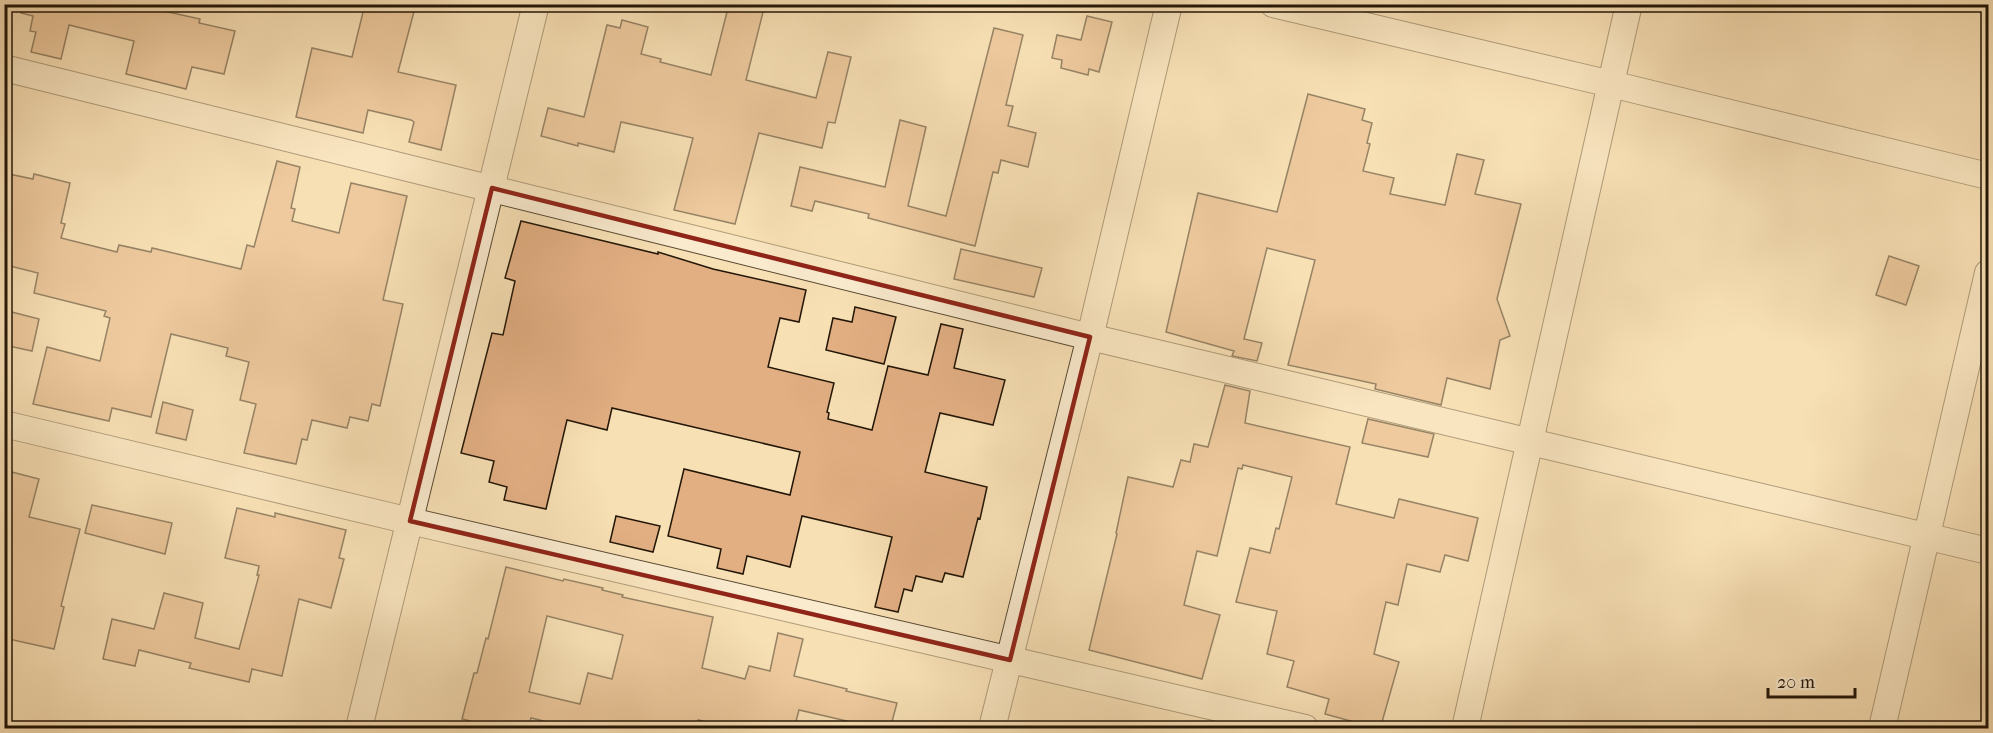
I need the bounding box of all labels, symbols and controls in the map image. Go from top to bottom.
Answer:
scale bar [1768,661,1855,699]
text: 20 m [1777,672,1815,693]

